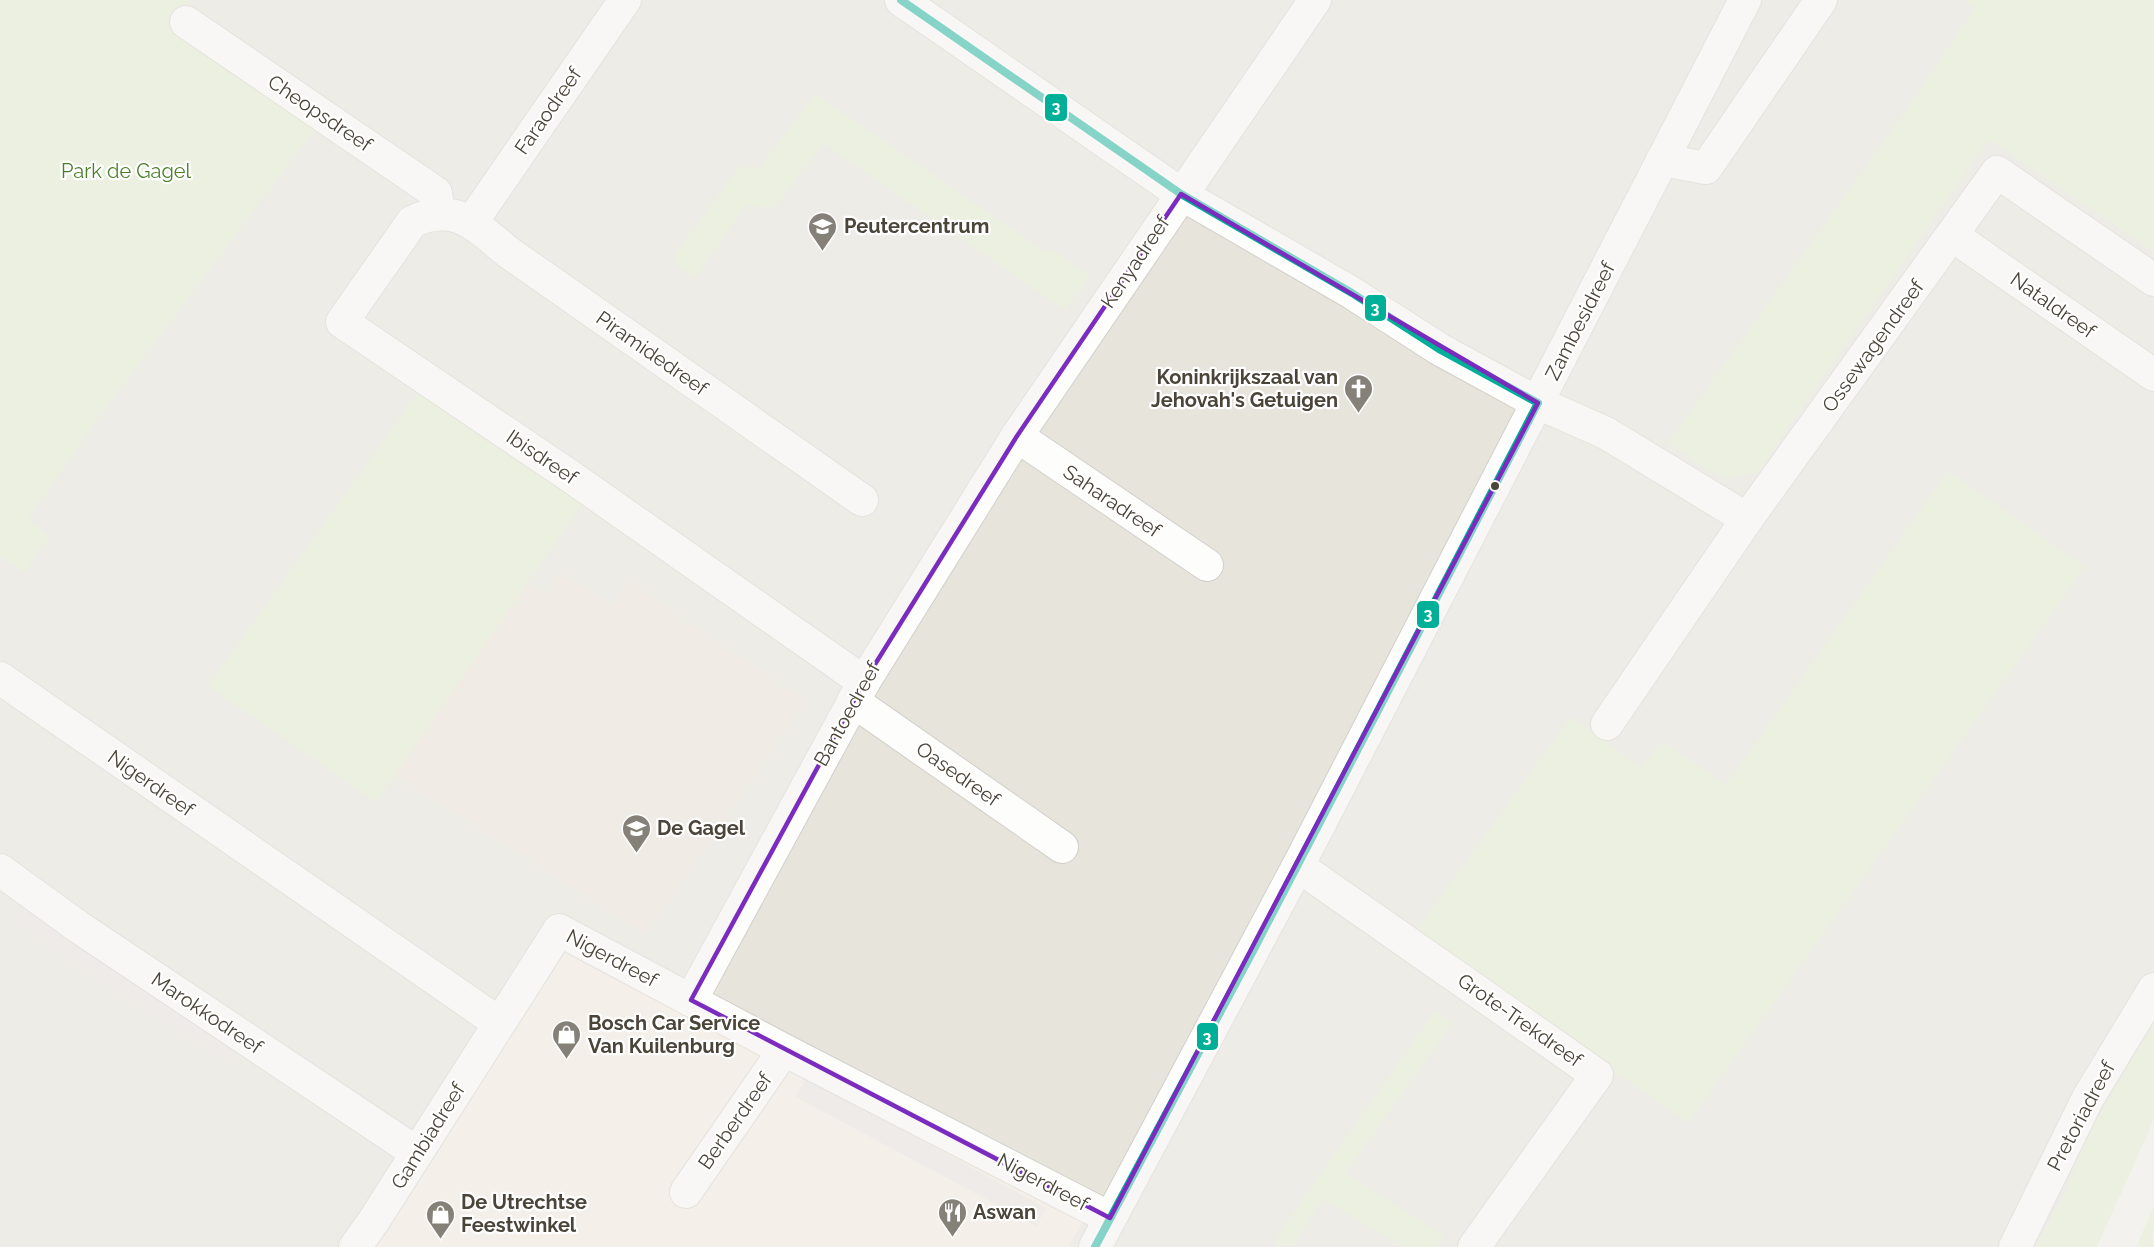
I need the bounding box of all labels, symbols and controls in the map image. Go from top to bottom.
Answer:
street label: Faraodreef [509,62,587,159]
street label: Cheopsdreef [263,69,378,157]
line badge: 3 [1044,93,1068,122]
text: 3 [1052,98,1061,117]
park label: Park de Gagel [61,159,192,183]
school or university icon: Peutercentrum [807,210,839,252]
street label: Kenyadreef [1095,210,1175,313]
place label: Peutercentrum [844,214,989,238]
street label: Zambesidreef [1540,257,1621,384]
street label: Nataldreef [2006,267,2101,344]
street label: Ossewagendreef [1817,274,1930,417]
line badge: 3 [1364,294,1387,322]
text: 3 [1371,299,1380,318]
street label: Piramidedreef [592,306,714,401]
place label: Koninkrijkszaal van Jehovah's Getuigen [1151,365,1338,412]
church icon: Koninkrijkszaal van Jehovah's Getuigen [1343,372,1375,414]
street label: Ibisdreef [502,425,583,490]
street label: Saharadreef [1059,460,1167,543]
unlabelled marker [1489,480,1501,492]
line badge: 3 [1416,600,1440,629]
text: 3 [1424,605,1433,624]
street label: Bantoedreef [809,657,886,770]
street label: Oasedreef [912,737,1005,812]
street label: Nigerdreef [103,745,200,822]
school or university icon: De Gagel [620,812,652,854]
place label: De Gagel [657,816,746,840]
street label: Nigerdreef [562,924,663,993]
street label: Marokkodreef [147,967,268,1060]
street label: Grote-Trekdreef [1453,968,1588,1073]
place label: Bosch Car Service Van Kuilenburg [588,1011,760,1058]
shop icon: Bosch Car Service Van Kuilenburg [551,1018,583,1060]
line badge: 3 [1196,1022,1219,1051]
text: 3 [1203,1028,1212,1047]
street label: Pretoriadreef [2042,1056,2121,1175]
street label: Berberdreef [693,1067,778,1174]
street label: Gambiadreef [386,1077,471,1193]
street label: Nigerdreef [993,1148,1094,1217]
place label: De Utrechtse Feestwinkel [461,1190,587,1237]
restaurant icon: Aswan [936,1196,968,1238]
shop icon: De Utrechtse Feestwinkel [424,1198,456,1240]
place label: Aswan [973,1200,1036,1224]

